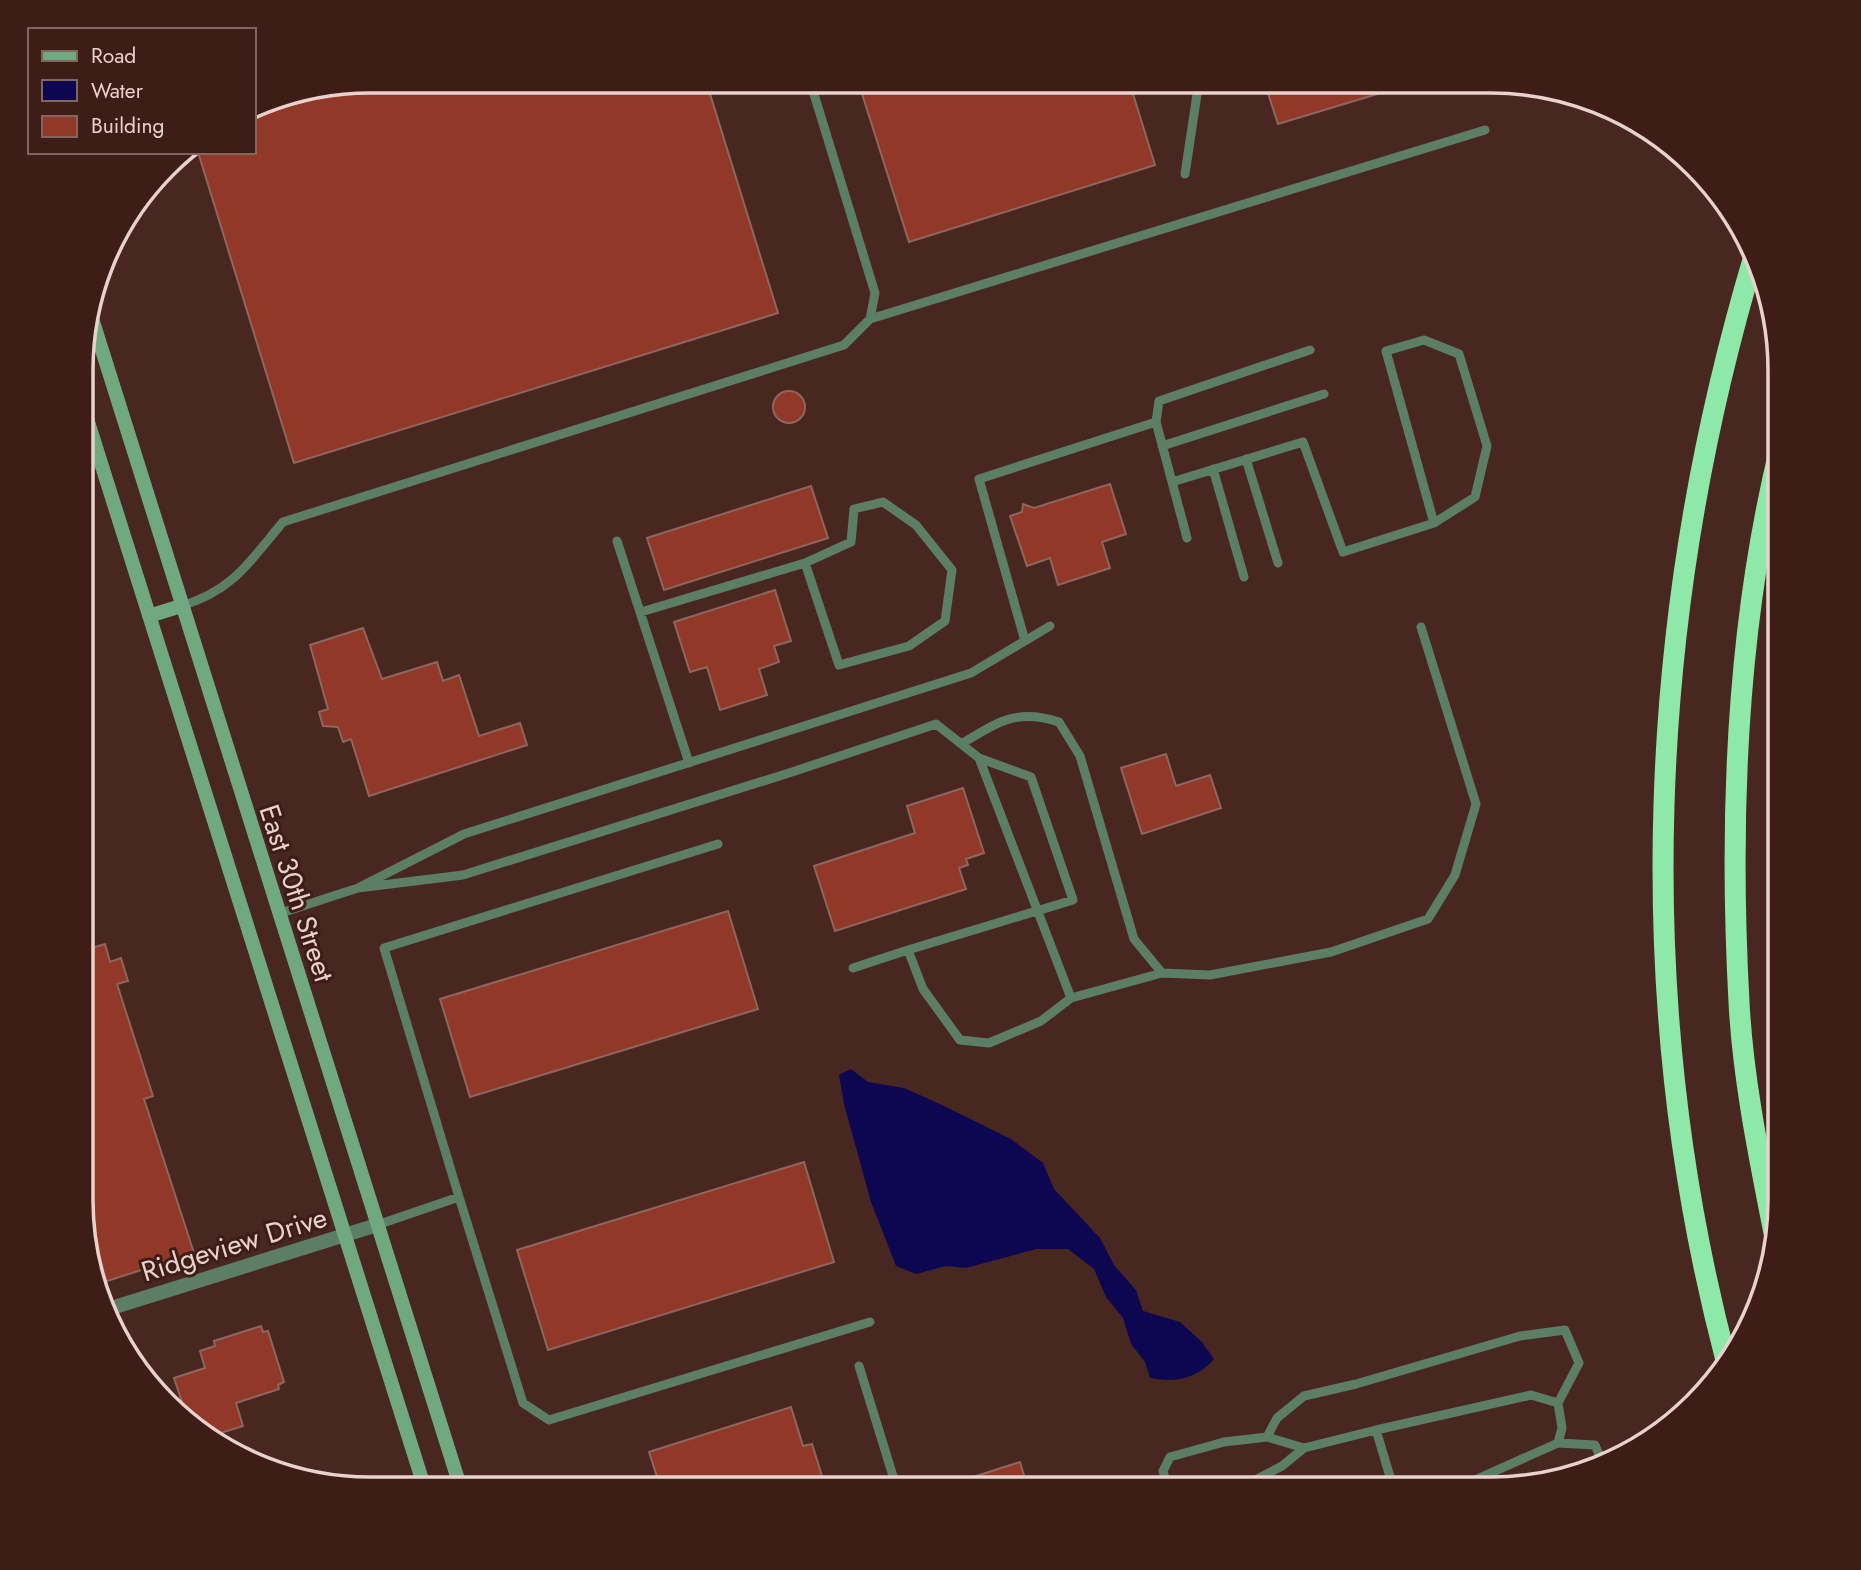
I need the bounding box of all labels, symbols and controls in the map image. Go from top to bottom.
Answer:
legend [28,28,256,154]
text: Road [91,41,136,71]
text: Water [91,76,144,106]
text: Building [91,111,164,141]
street label: East 30th Street [249,799,345,987]
street label: Ridgeview Drive [136,1197,332,1292]

